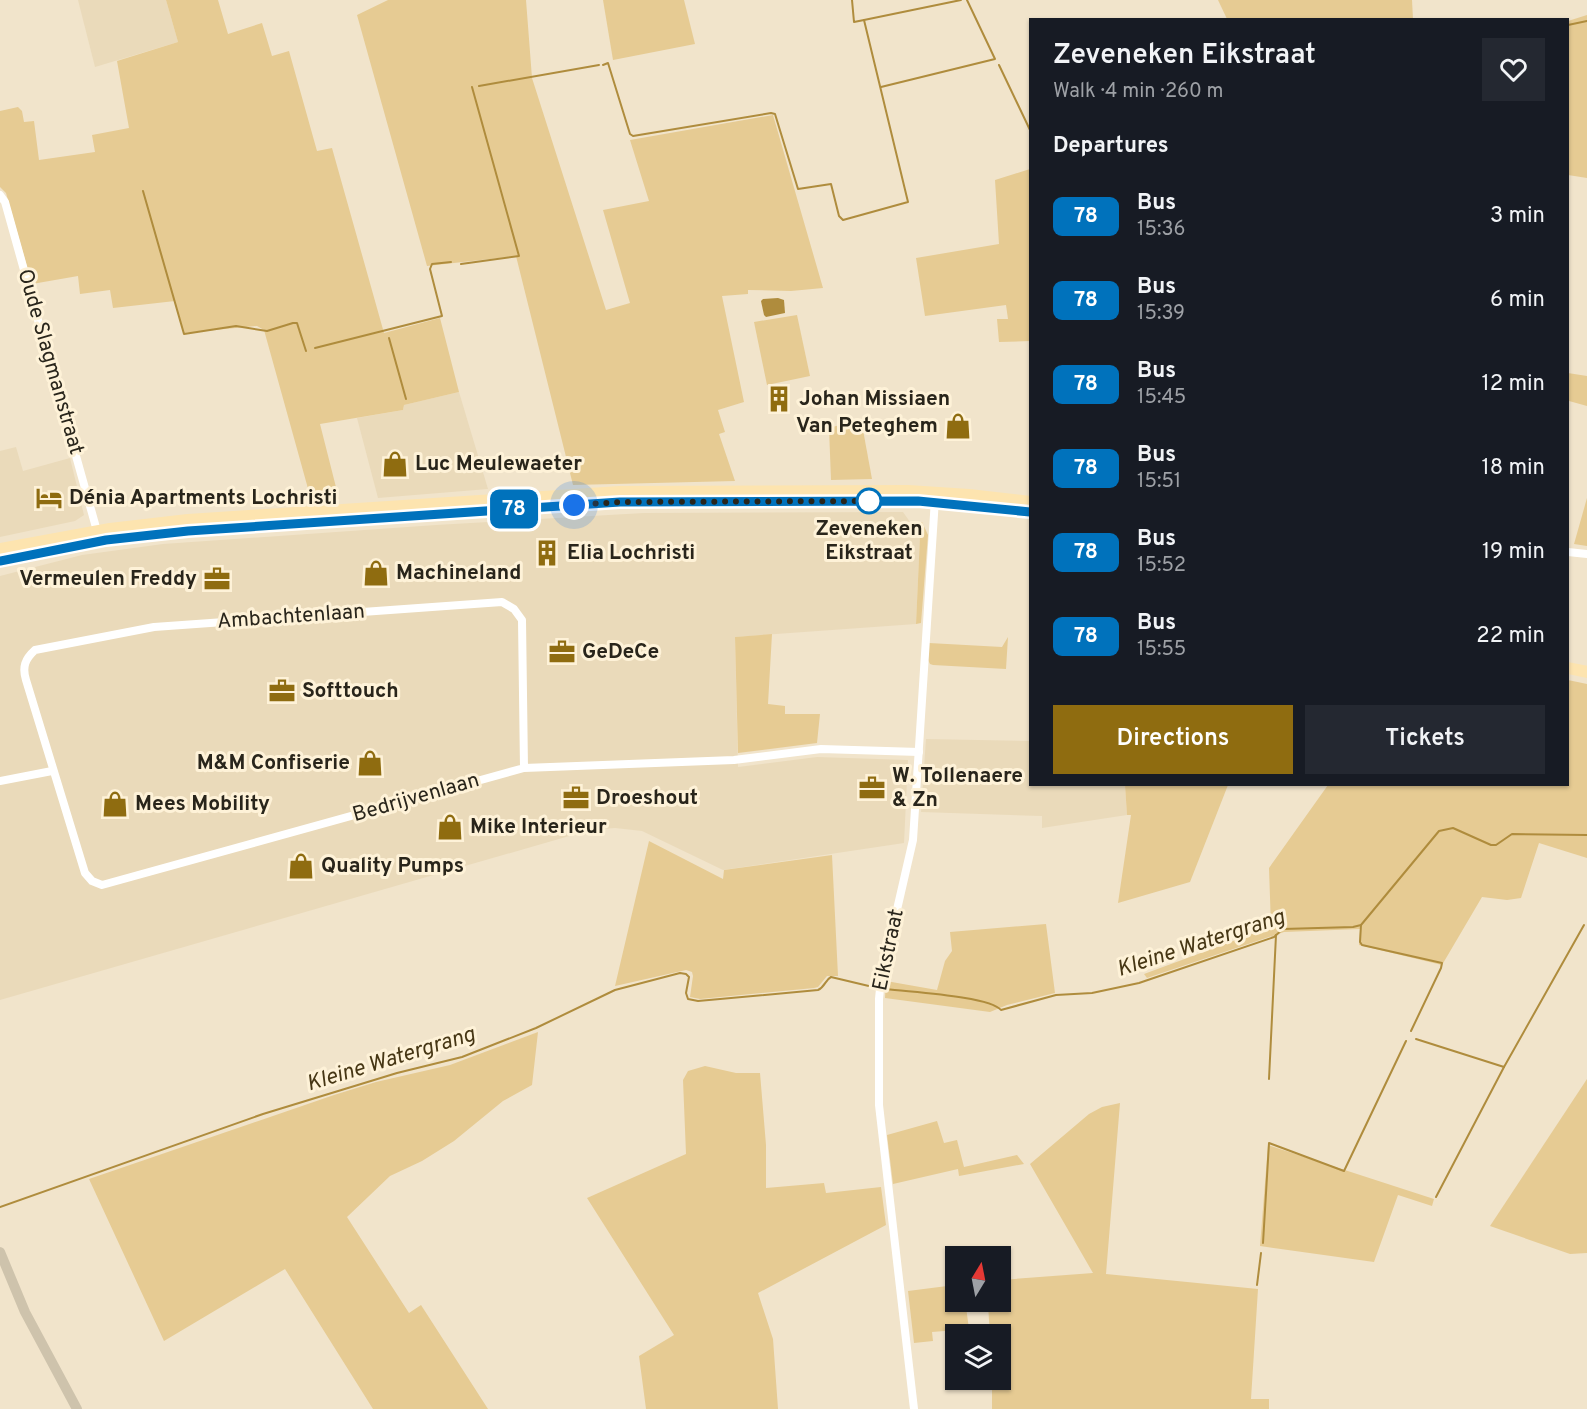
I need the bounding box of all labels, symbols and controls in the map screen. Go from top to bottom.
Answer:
text: Zeveneken Eikstraat [1053,38,1316,74]
button: heart [1482,38,1545,101]
text: Walk · 4 min · 260 m [1053,79,1224,105]
text: Departures [1053,133,1169,160]
text: Bus [1137,190,1176,217]
text: 78 [1074,203,1098,230]
text: 3 min [1490,203,1545,230]
text: 15:36 [1137,217,1185,243]
street label: Oude Slagmanstraat [11,266,89,458]
text: Bus [1137,274,1176,301]
text: 78 [1074,287,1098,314]
text: 6 min [1490,287,1545,314]
text: 15:39 [1137,301,1185,327]
text: Bus [1137,358,1176,385]
text: 78 [1074,371,1098,398]
text: 12 min [1482,371,1545,398]
building icon: Johan Missiaen [764,384,794,414]
text: 15:45 [1137,385,1186,411]
place label: Johan Missiaen [799,386,950,413]
shop icon: Van Peteghem [943,411,973,441]
place label: Van Peteghem [796,413,938,440]
text: Bus [1137,442,1176,469]
shop icon: Luc Meulewaeter [380,449,410,479]
place label: Luc Meulewaeter [415,451,582,478]
text: 78 [1074,455,1098,482]
text: 18 min [1482,455,1545,482]
text: 15:51 [1137,469,1181,495]
hotel icon: Dénia Apartments Lochristi [34,483,64,513]
place label: Dénia Apartments Lochristi [69,485,337,512]
marker: Zeveneken Eikstraat [856,488,882,514]
line badge: 78 [487,490,541,528]
your location [559,490,589,520]
text: 78 [502,496,526,523]
place label: Zeveneken Eikstraat [815,516,923,567]
text: Bus [1137,526,1176,553]
building icon: Elia Lochristi [532,538,562,568]
text: 78 [1074,539,1098,566]
text: 19 min [1482,539,1545,566]
place label: Elia Lochristi [567,540,695,567]
text: 15:52 [1137,553,1186,579]
shop icon: Machineland [361,558,391,588]
place label: Machineland [396,560,521,587]
office icon: Vermeulen Freddy [202,564,232,594]
place label: Vermeulen Freddy [19,566,197,593]
street label: Ambachtenlaan [216,598,366,636]
text: Bus [1137,610,1176,637]
text: 78 [1074,623,1098,650]
text: 22 min [1476,623,1545,650]
office icon: GeDeCe [547,637,577,667]
text: 15:55 [1137,637,1186,663]
place label: GeDeCe [582,639,659,666]
office icon: Softtouch [267,676,297,706]
place label: Softtouch [302,678,399,705]
button: Directions [1053,705,1293,774]
button: Tickets [1305,705,1545,774]
shop icon: M&M Confiserie [355,748,385,778]
place label: M&M Confiserie [197,750,350,777]
place label: W. Tollenaere & Zn [892,763,1023,814]
street label: Bedrijvenlaan [350,767,482,829]
office icon: W. Tollenaere & Zn [857,773,887,803]
office icon: Droeshout [561,783,591,813]
place label: Droeshout [596,785,698,812]
shop icon: Mees Mobility [100,789,130,819]
place label: Mees Mobility [135,791,270,818]
shop icon: Mike Interieur [435,812,465,842]
place label: Mike Interieur [470,814,607,841]
shop icon: Quality Pumps [286,851,316,881]
place label: Quality Pumps [321,853,464,880]
water label: Kleine Watergrang [1114,904,1289,984]
street label: Eikstraat [867,907,911,993]
water label: Kleine Watergrang [303,1021,480,1098]
north arrow [945,1246,1011,1312]
map controls [945,1246,1011,1390]
button: layers [945,1324,1011,1390]

